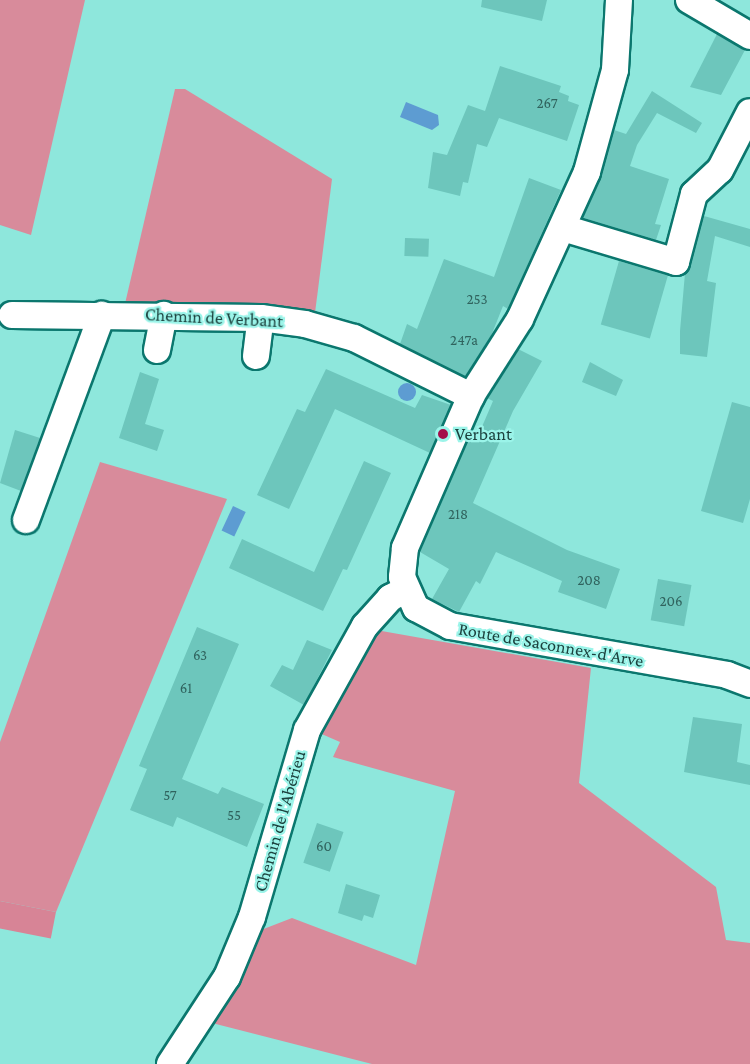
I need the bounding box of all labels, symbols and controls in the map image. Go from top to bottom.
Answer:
house number: 267 [536,95,558,113]
house number: 253 [466,291,488,309]
street label: Chemin de Verbant [144,304,284,332]
house number: 247a [450,332,478,350]
place label: Verbant [455,423,512,445]
marker: Verbant [436,427,450,441]
house number: 218 [448,506,468,524]
house number: 208 [577,572,601,590]
house number: 206 [659,593,683,611]
street label: Route de Saconnex-d'Arve [457,618,645,672]
house number: 63 [193,647,207,665]
house number: 61 [180,680,192,698]
street label: Chemin de l'Abérieu [250,748,310,894]
house number: 57 [163,787,177,805]
house number: 55 [227,807,241,825]
house number: 60 [316,838,332,856]

